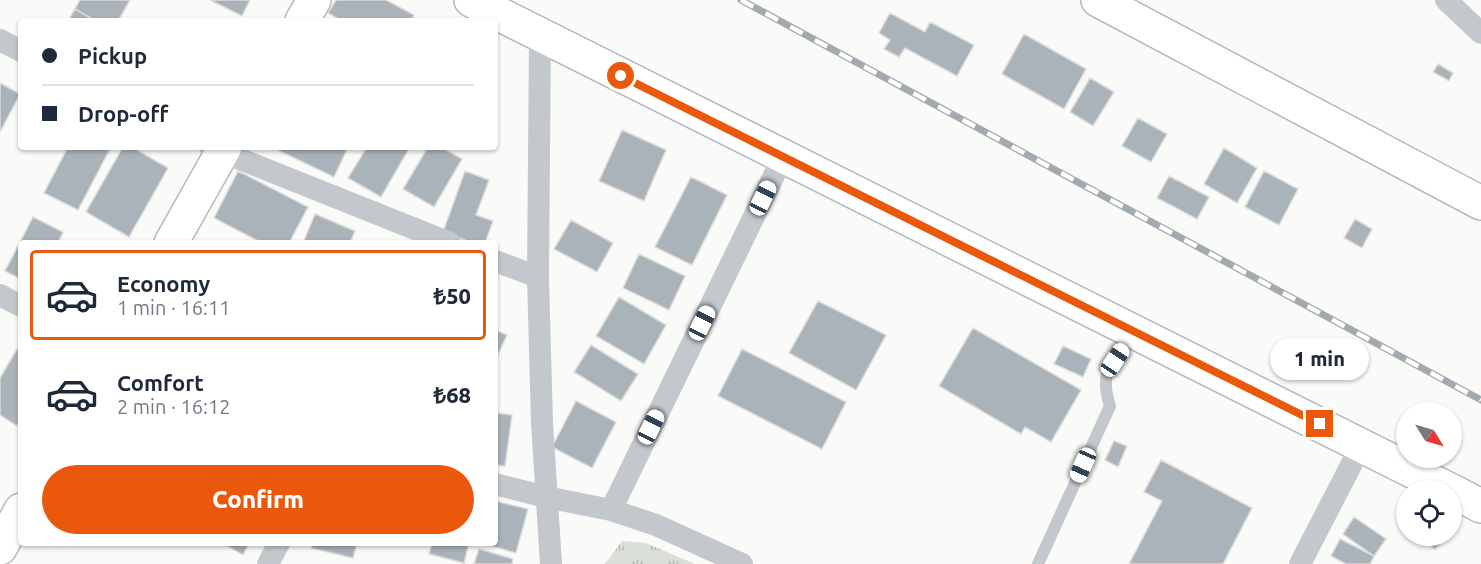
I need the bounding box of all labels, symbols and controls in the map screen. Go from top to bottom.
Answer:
text: Pickup [78,43,147,68]
route start [607,62,634,89]
text: Drop-off [78,101,168,126]
car [747,178,779,218]
icon: car [45,268,99,322]
text: Economy [117,271,210,296]
text: ₺50 [434,283,471,308]
text: 1 min · 16:11 [117,296,231,319]
car [686,303,718,343]
callout: 1 min [1270,337,1370,379]
car [1097,340,1133,380]
text: 1 min [1294,347,1345,370]
icon: car [45,367,99,421]
text: Comfort [117,370,204,395]
text: ₺68 [434,382,471,407]
text: 2 min · 16:12 [117,395,231,418]
north arrow [1396,402,1462,468]
map controls [1396,402,1462,546]
car [635,407,667,447]
route end [1306,410,1333,437]
car [1067,445,1099,485]
button: Confirm [42,465,474,534]
button: locate [1396,480,1462,546]

